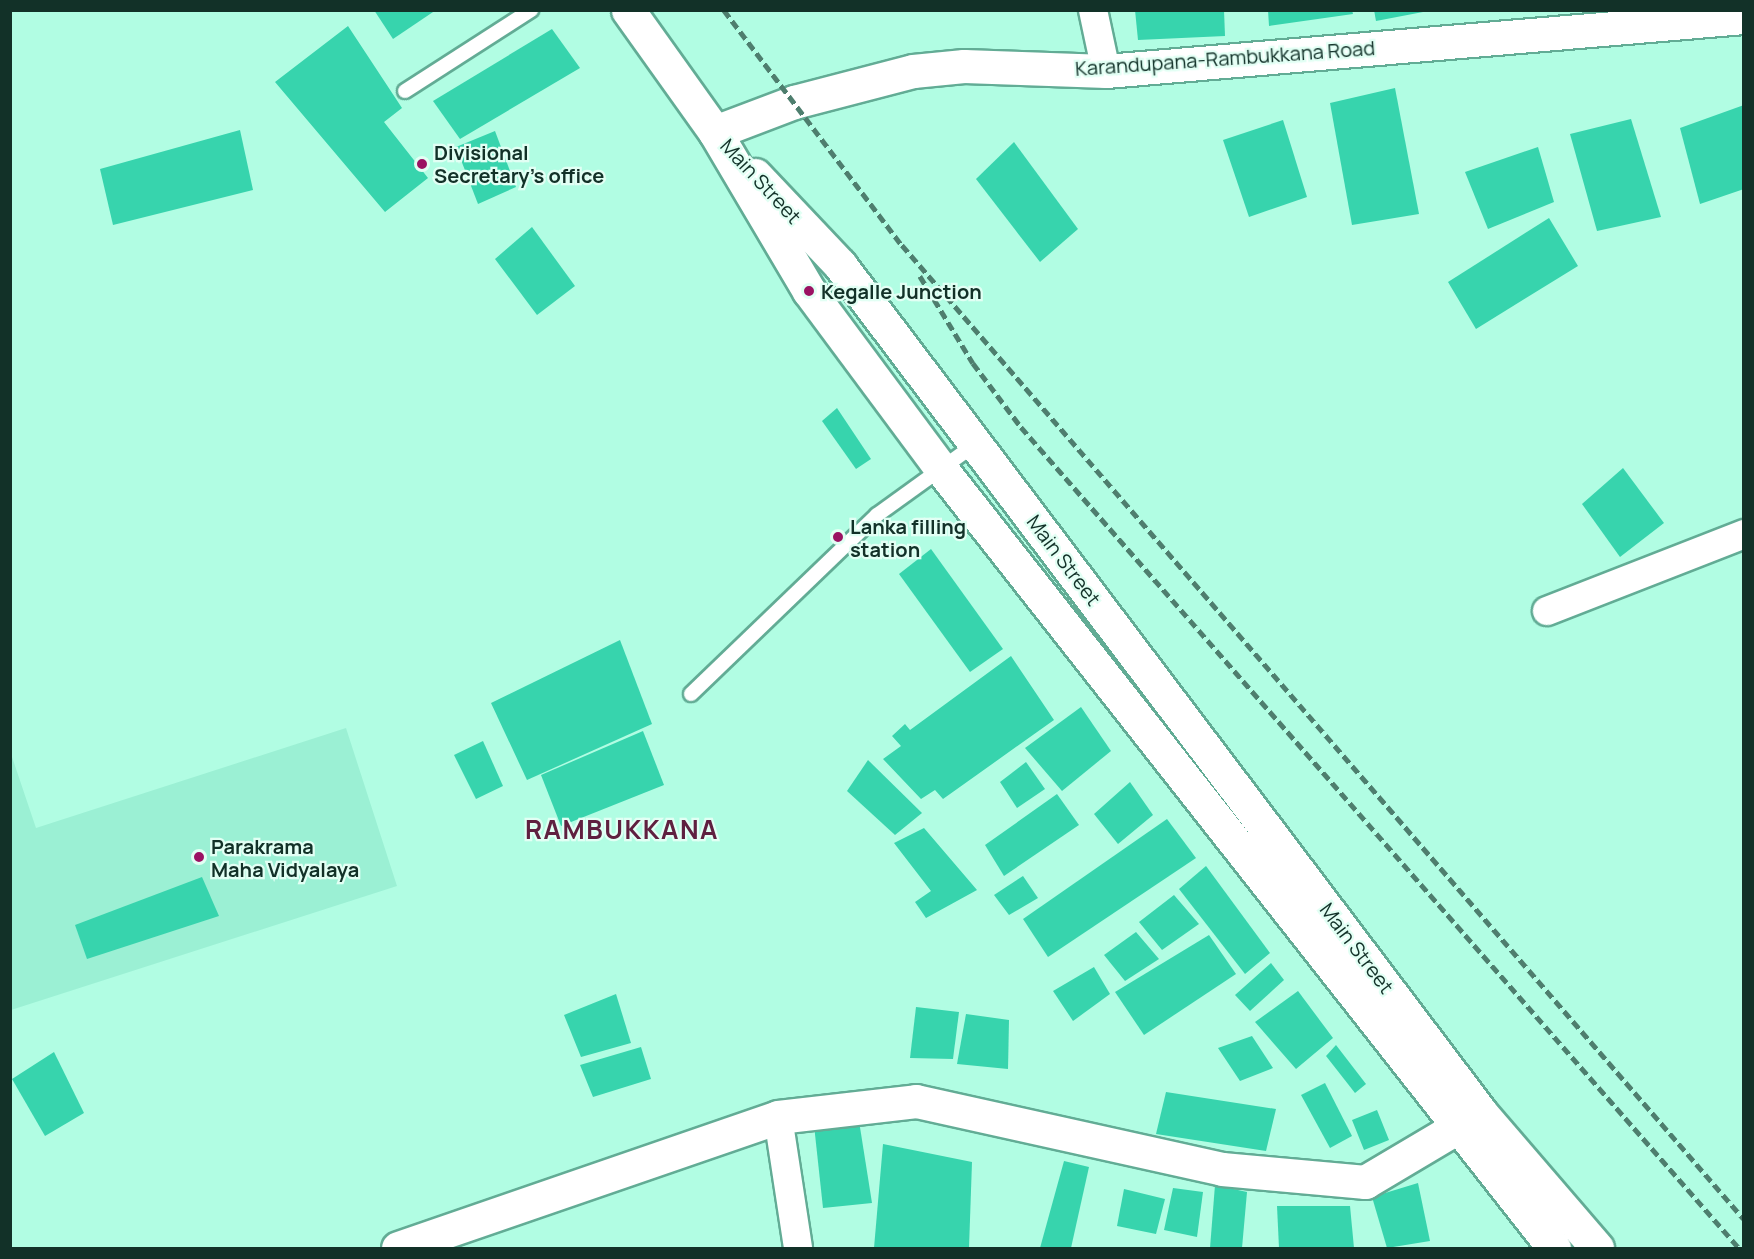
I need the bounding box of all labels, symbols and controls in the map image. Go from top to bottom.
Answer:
street label: Karandupana-Rambukkana Road [1074,36,1376,80]
street label: Main Street [716,134,806,228]
place label: Divisional Secretary's office [434,140,604,187]
marker: Divisional Secretary's office [415,157,429,171]
place label: Kegalle Junction [821,279,982,303]
marker: Kegalle Junction [802,284,816,298]
street label: Main Street [1022,510,1106,610]
place label: Lanka filling station [850,514,966,561]
marker: Lanka filling station [831,530,845,544]
district label: RAMBUKKANA [525,814,719,846]
place label: Parakrama Maha Vidyalaya [211,834,359,881]
marker: Parakrama Maha Vidyalaya [192,850,206,864]
street label: Main Street [1315,898,1399,998]

